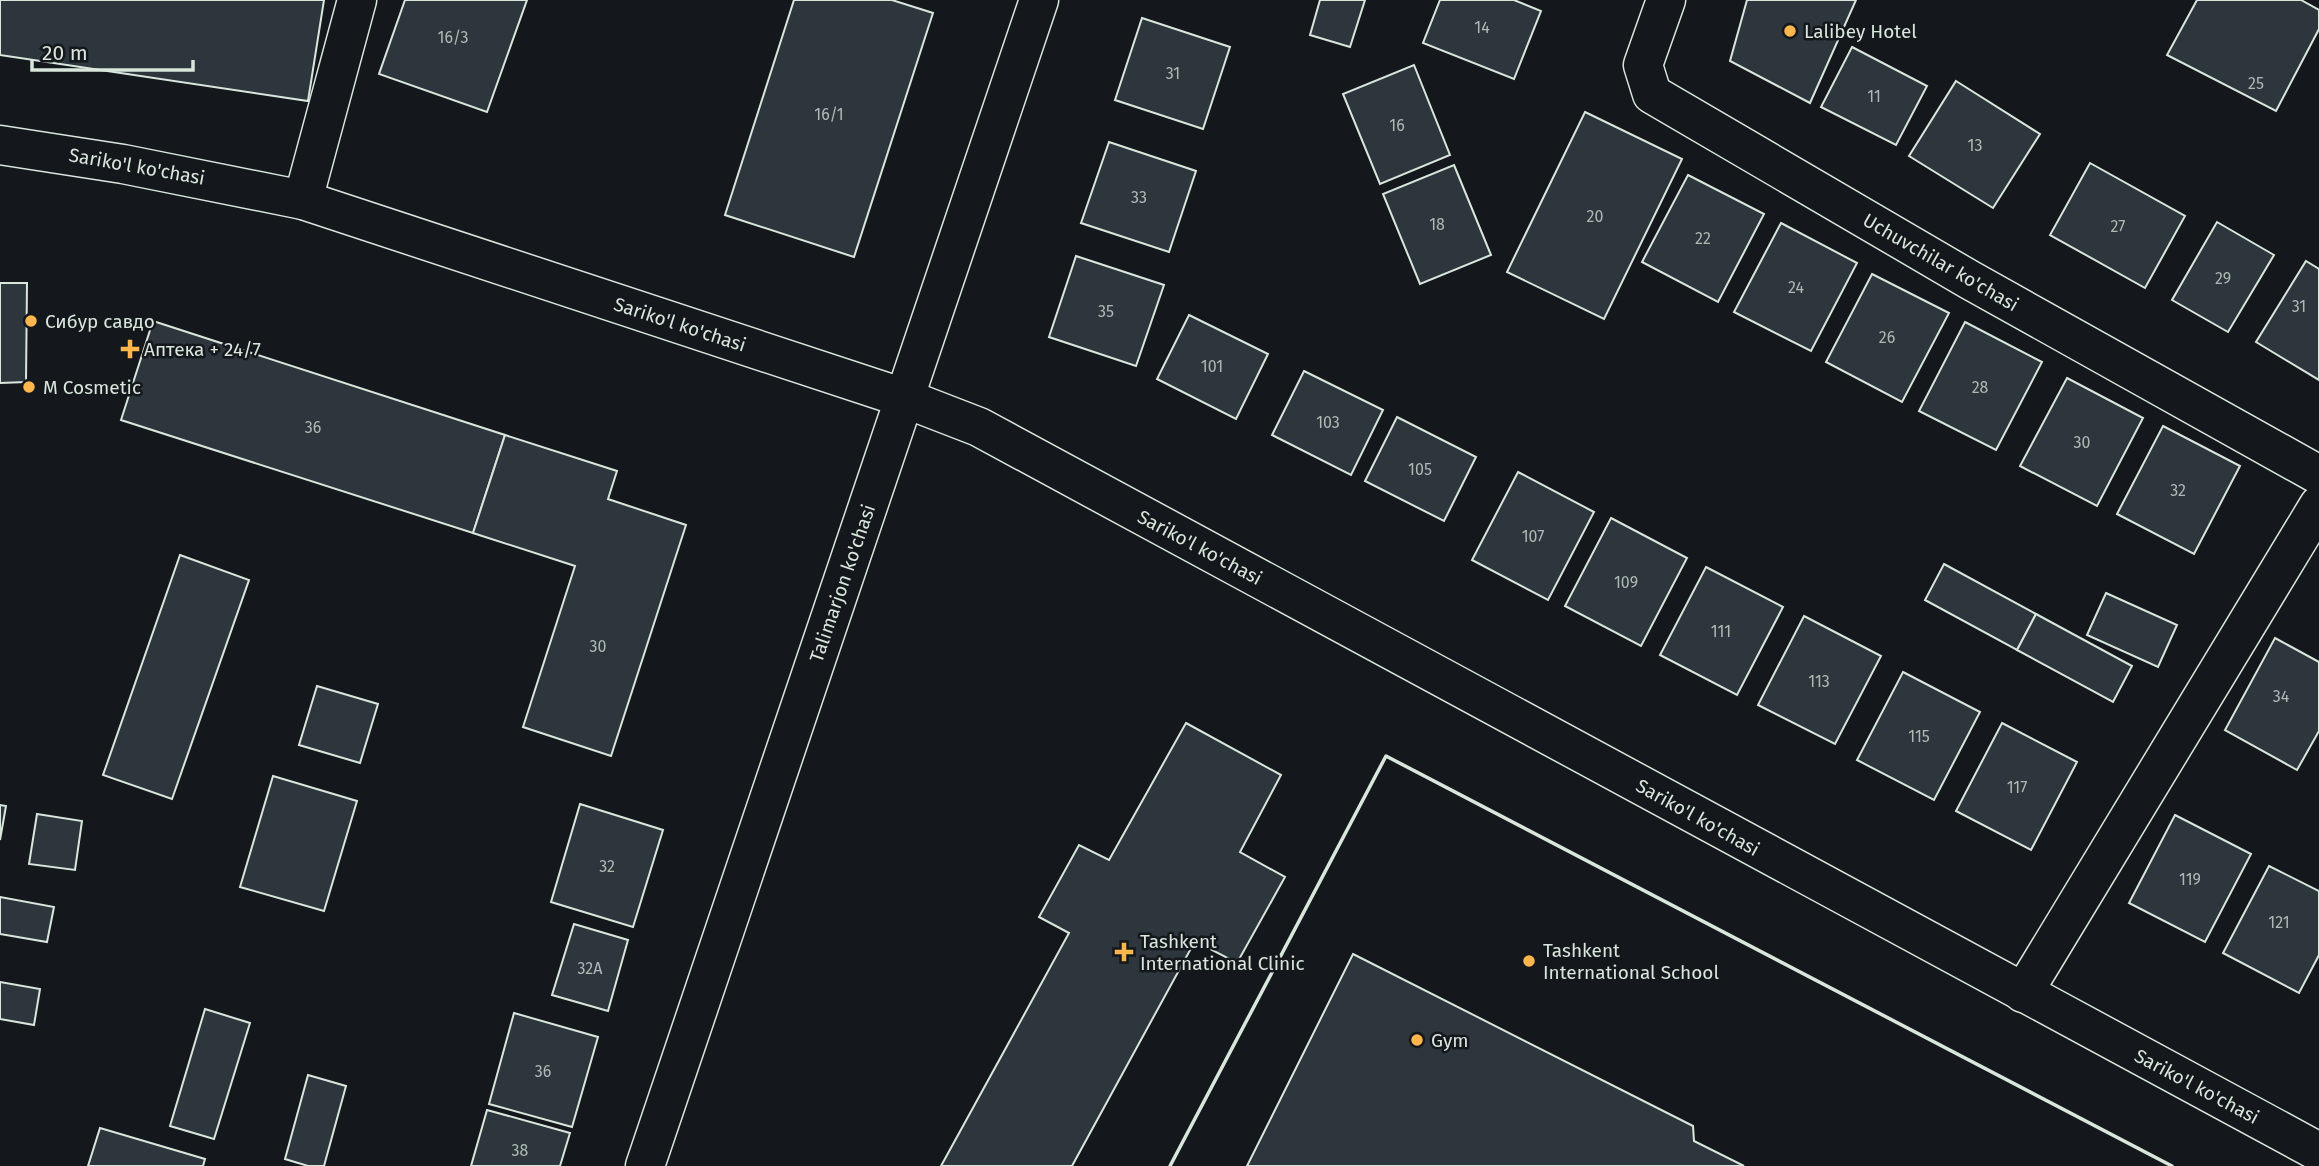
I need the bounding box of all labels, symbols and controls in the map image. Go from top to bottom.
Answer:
house number: 14 [1474,18,1490,37]
place label: Lalibey Hotel [1804,20,1917,43]
marker: Lalibey Hotel [1782,23,1798,39]
scale bar [32,28,192,72]
house number: 16/3 [438,28,468,47]
text: 20 m [42,40,88,66]
house number: 31 [1166,64,1180,83]
house number: 25 [2248,74,2264,93]
house number: 11 [1867,87,1881,106]
house number: 16/1 [814,105,844,124]
house number: 16 [1389,116,1405,135]
house number: 13 [1968,136,1982,155]
street label: Sariko'l ko'chasi [67,143,207,190]
house number: 33 [1131,188,1147,207]
house number: 20 [1587,207,1603,226]
street label: Uchuvchilar ko'chasi [1859,208,2023,316]
house number: 18 [1429,215,1445,234]
house number: 27 [2111,217,2125,236]
house number: 22 [1695,229,1711,248]
house number: 29 [2215,269,2231,288]
house number: 24 [1788,278,1804,297]
street label: Sariko'l ko'chasi [611,292,749,357]
house number: 31 [2292,297,2306,316]
house number: 35 [1098,302,1114,321]
place label: Сибур савдо [45,310,155,333]
marker: Сибур савдо [23,313,39,329]
house number: 26 [1879,328,1895,347]
place label: Аптека + 24/7 [144,338,261,361]
marker: Аптека + 24/7 [122,341,138,357]
house number: 101 [1201,357,1223,376]
place label: M Cosmetic [43,376,141,399]
house number: 28 [1972,378,1989,397]
marker: M Cosmetic [21,379,37,395]
house number: 103 [1316,413,1340,432]
house number: 36 [305,418,321,437]
house number: 30 [2074,433,2091,452]
house number: 105 [1408,460,1432,479]
house number: 32 [2170,481,2186,500]
street label: Talimarjon ko'chasi [805,501,880,665]
street label: Sariko'l ko'chasi [1134,505,1266,590]
house number: 107 [1522,527,1544,546]
house number: 109 [1614,573,1638,592]
house number: 111 [1711,622,1731,641]
house number: 30 [590,637,607,656]
house number: 113 [1808,672,1830,691]
house number: 34 [2273,687,2290,706]
house number: 115 [1908,727,1930,746]
street label: Sariko'l ko'chasi [1632,774,1764,861]
house number: 117 [2007,778,2027,797]
house number: 32 [599,857,615,876]
house number: 119 [2179,870,2201,889]
house number: 121 [2268,913,2290,932]
place label: Tashkent International Clinic [1140,930,1305,975]
place label: Tashkent International School [1543,939,1719,984]
marker: Tashkent International Clinic [1114,942,1134,962]
marker: Tashkent International School [1521,953,1537,969]
house number: 32A [578,959,603,978]
place label: Gym [1431,1029,1469,1052]
marker: Gym [1409,1032,1425,1048]
street label: Sariko'l ko'chasi [2131,1044,2263,1129]
house number: 36 [535,1062,551,1081]
house number: 38 [512,1141,529,1160]

